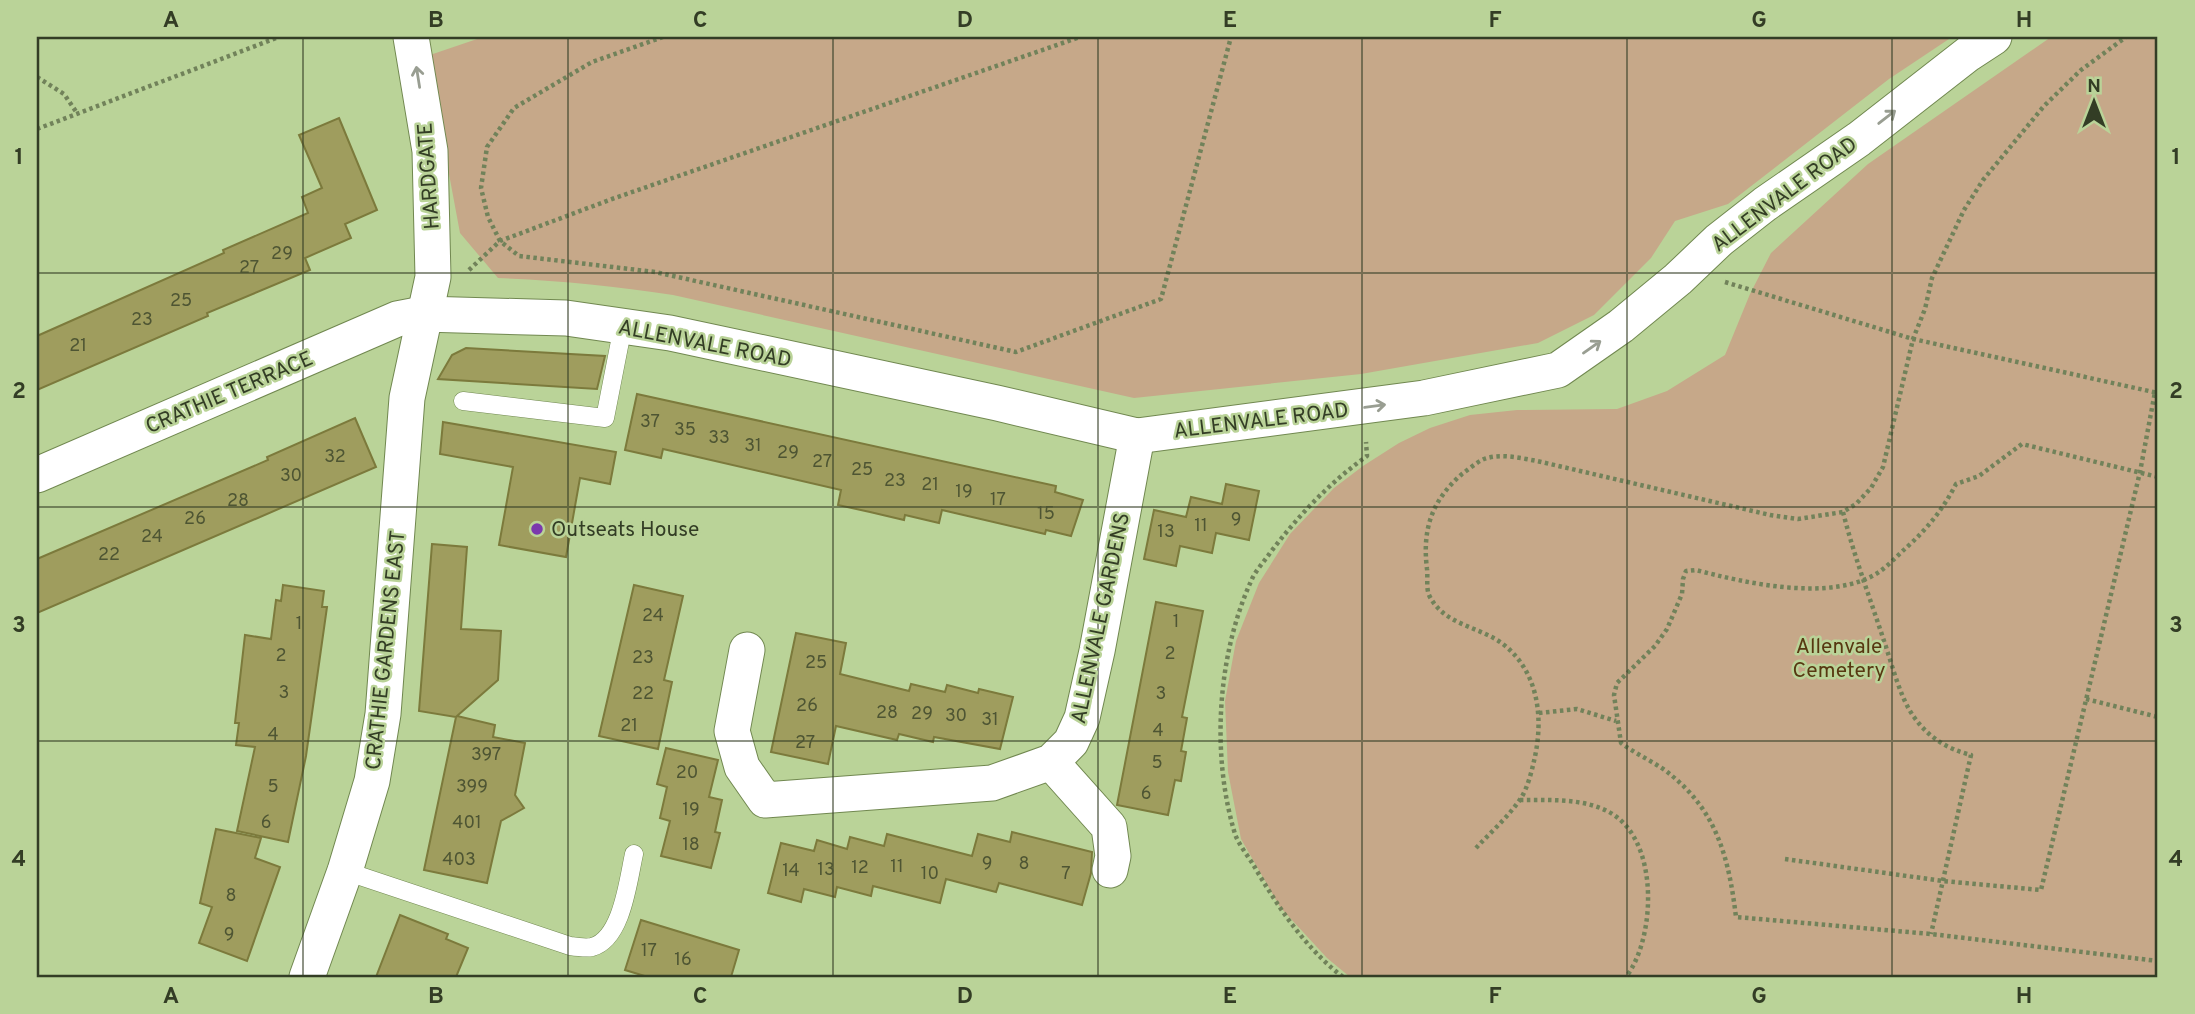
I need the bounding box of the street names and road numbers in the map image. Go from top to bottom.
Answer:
street label: HARDGATE [412,122,447,230]
street label: ALLENVALE ROAD [1707,131,1863,259]
street label: ALLENVALE ROAD [616,314,794,375]
street label: CRATHIE TERRACE [142,346,317,441]
street label: ALLENVALE ROAD [1172,397,1350,446]
street label: ALLENVALE GARDENS [1066,510,1137,726]
street label: CRATHIE GARDENS EAST [360,529,412,771]

